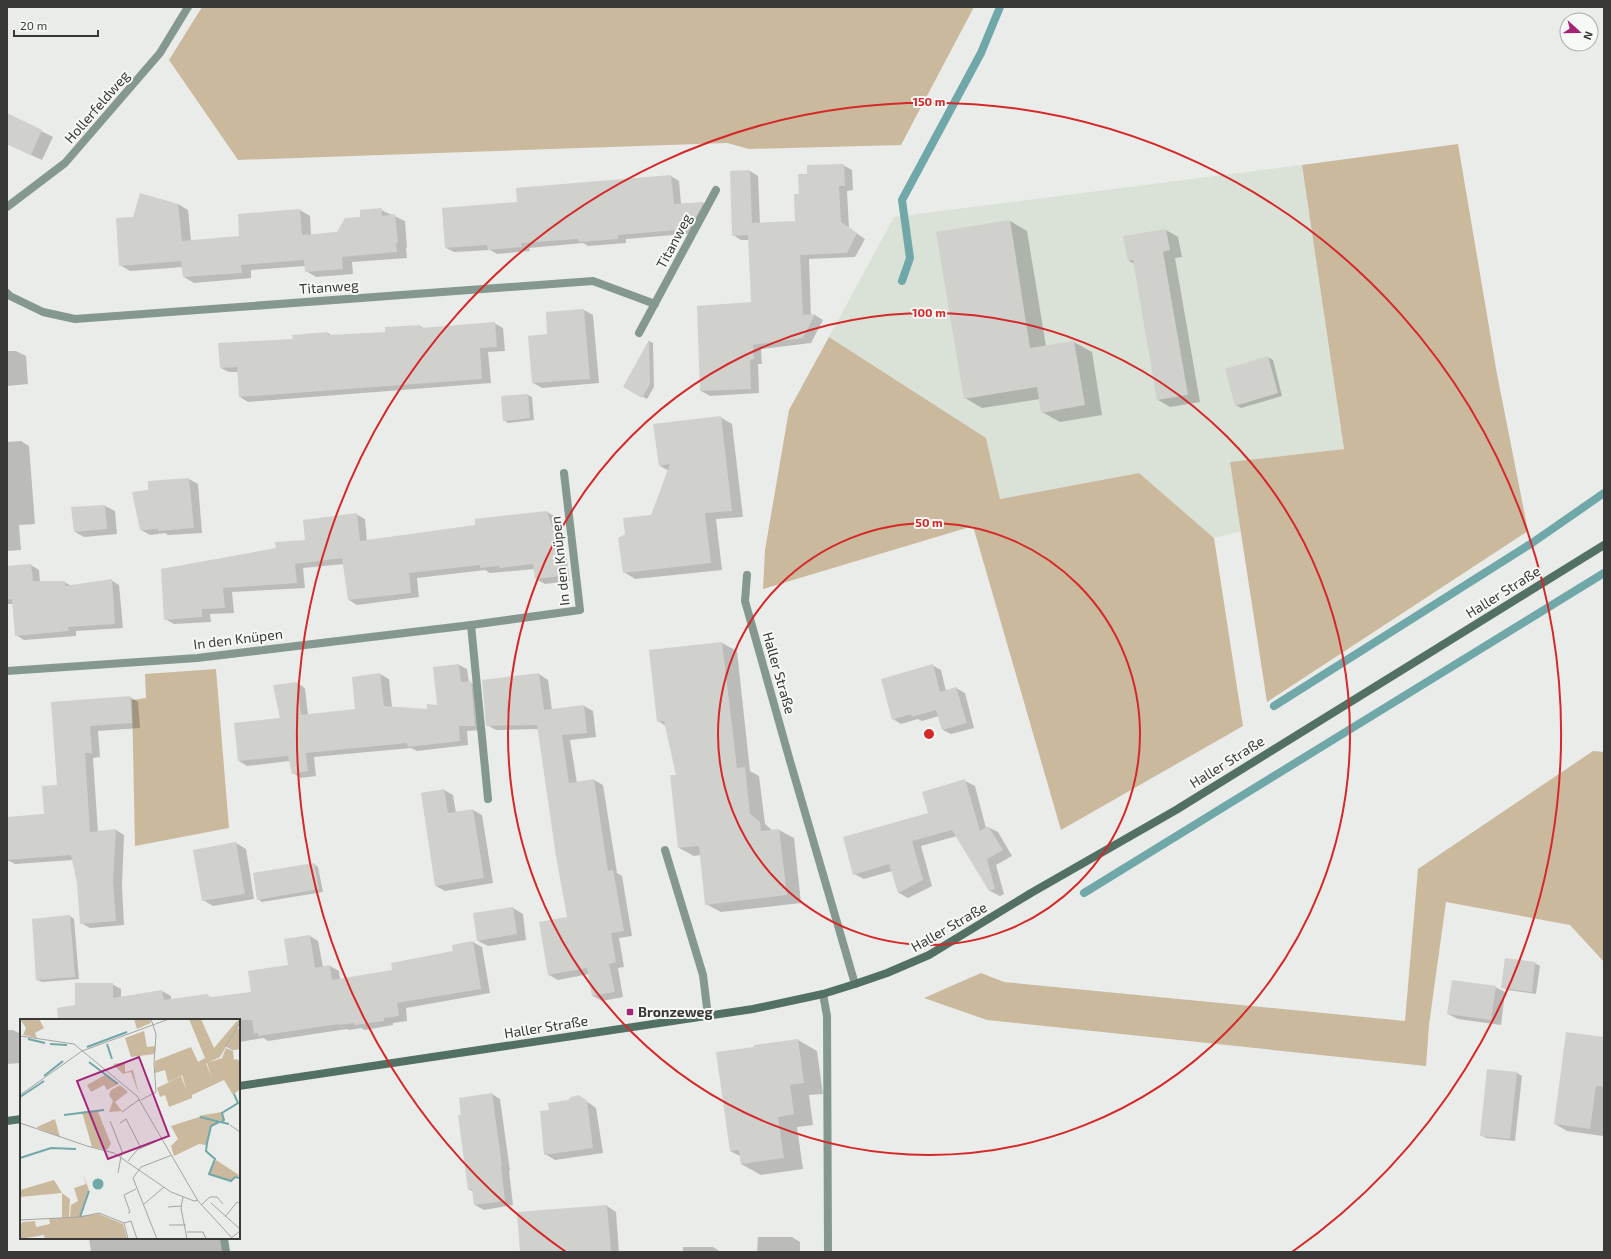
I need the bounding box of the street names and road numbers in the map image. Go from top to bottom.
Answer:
street label: Hollerfeldweg [61,67,133,146]
street label: Titanweg [652,210,695,271]
street label: Titanweg [299,276,359,297]
street label: In den Knüpen [546,515,573,607]
street label: Haller Straße [1462,562,1543,621]
street label: In den Knüpen [192,625,284,652]
street label: Haller Straße [760,630,799,716]
street label: Haller Straße [1186,732,1267,791]
street label: Haller Straße [908,898,990,955]
street label: Haller Straße [503,1011,589,1042]

